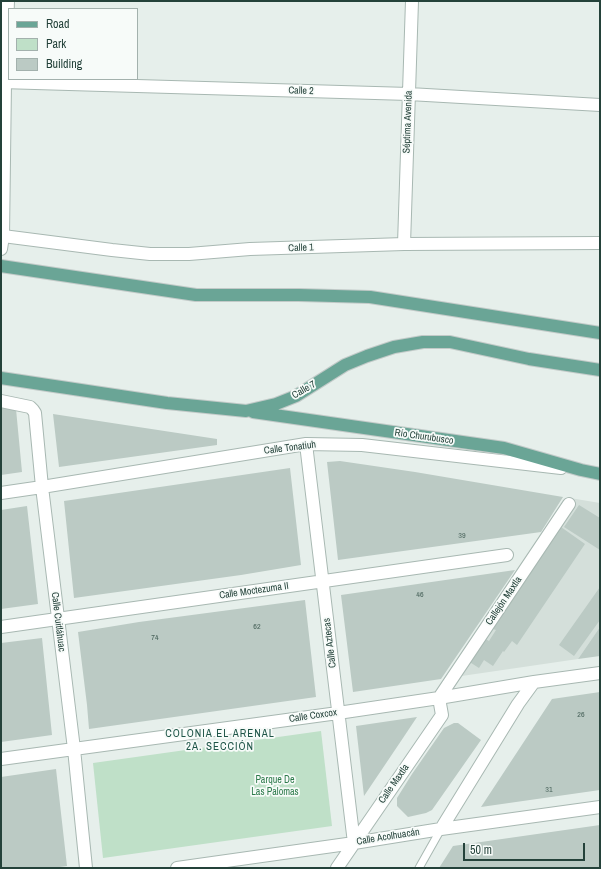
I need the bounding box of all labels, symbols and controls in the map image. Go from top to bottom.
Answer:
legend [8,8,138,80]
text: Road [46,16,70,32]
text: Park [46,36,66,52]
text: Building [46,56,82,72]
street label: Calle 2 [288,85,314,97]
street label: Séptima Avenida [401,90,415,154]
street label: Calle 1 [288,242,314,254]
street label: Calle 7 [290,378,318,402]
street label: Río Churubusco [394,427,454,447]
street label: Calle Tonatiuh [263,439,317,457]
house number: 39 [458,531,466,541]
street label: Callejón Maxtla [483,574,525,628]
street label: Calle Moctezuma II [218,580,290,602]
house number: 46 [416,590,424,600]
street label: Calle Cuitláhuac [48,591,68,653]
street label: Calle Aztecas [321,617,339,669]
house number: 62 [253,622,261,632]
house number: 74 [151,633,159,643]
street label: Calle Coxcox [288,707,338,725]
house number: 26 [577,710,585,720]
district label: COLONIA EL ARENAL 2A. SECCIÓN [165,727,275,753]
street label: Calle Maxtla [376,762,412,806]
park label: Parque De Las Palomas [251,774,299,798]
house number: 31 [545,785,553,795]
street label: Calle Acolhuacán [356,826,420,848]
scale bar [465,835,587,861]
text: 50 m [470,842,492,858]

